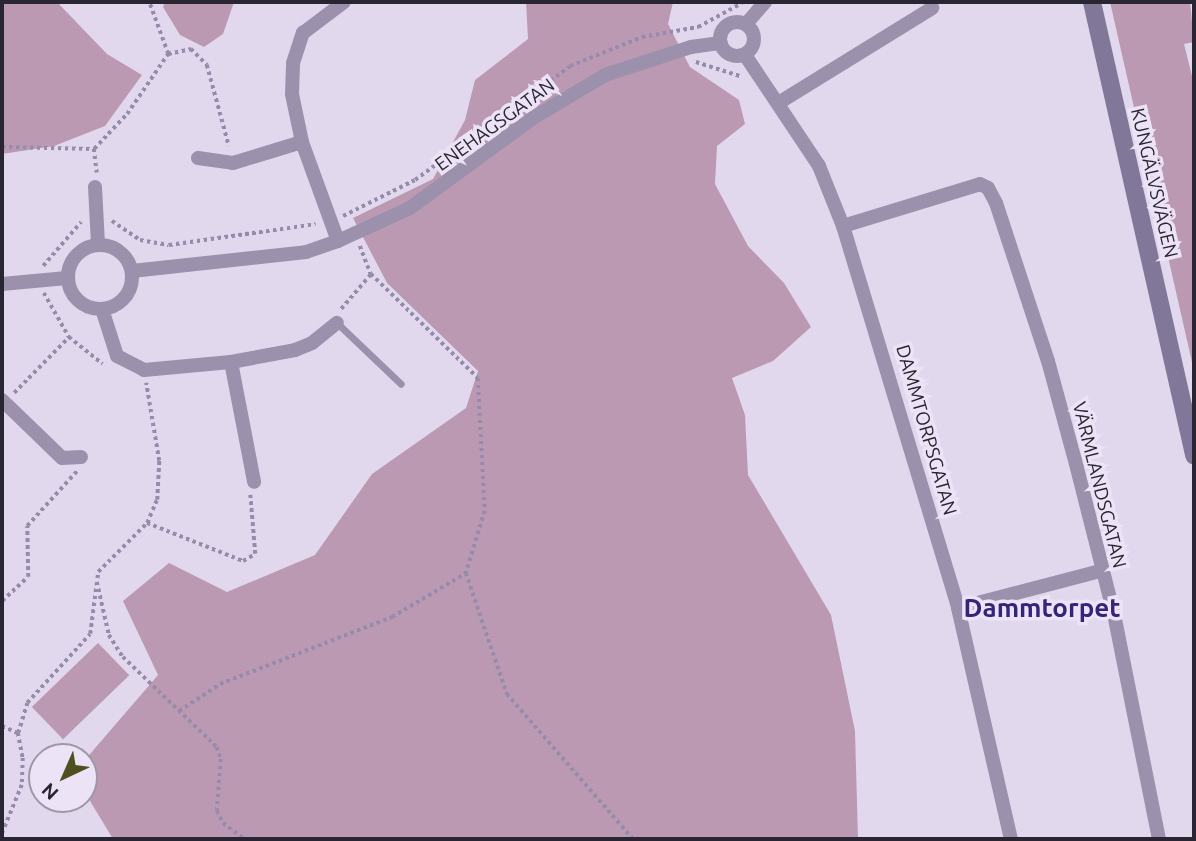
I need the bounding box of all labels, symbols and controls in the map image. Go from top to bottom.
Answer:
street label: ENEHAGSGATAN [431,74,559,176]
street label: KUNGÄLVSVÄGEN [1126,106,1182,260]
street label: DAMMTORPSGATAN [891,342,961,518]
street label: VÄRMLANDSGATAN [1067,399,1131,571]
district label: Dammtorpet [964,592,1120,624]
north arrow [28,743,98,813]
text: N [37,779,63,805]

